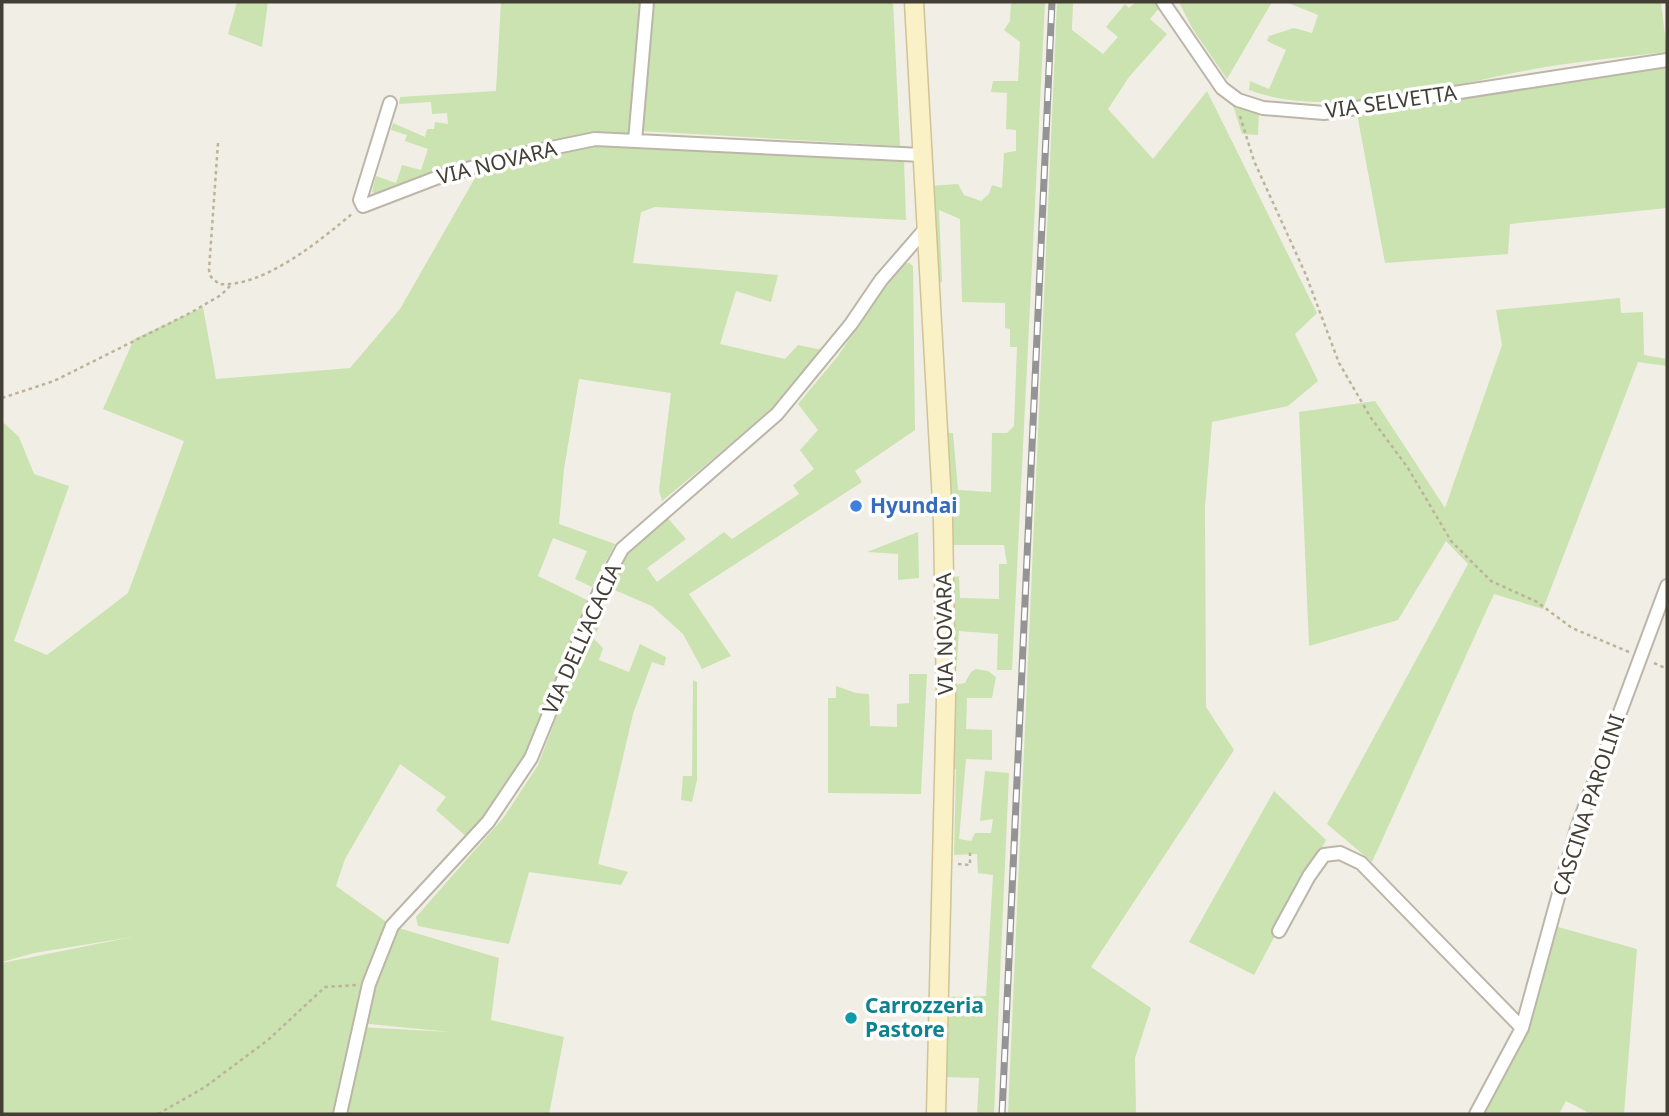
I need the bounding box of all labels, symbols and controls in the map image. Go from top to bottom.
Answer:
street label: VIA SELVETTA [1323,78,1459,124]
street label: VIA NOVARA [434,133,560,190]
place label: Hyundai [870,491,958,519]
marker: Hyundai [848,498,864,514]
street label: VIA DELL'ACACIA [535,558,627,718]
street label: VIA NOVARA [929,572,959,695]
street label: CASCINA PAROLINI [1546,710,1631,899]
place label: Carrozzeria Pastore [865,991,984,1043]
marker: Carrozzeria Pastore [843,1010,859,1026]

